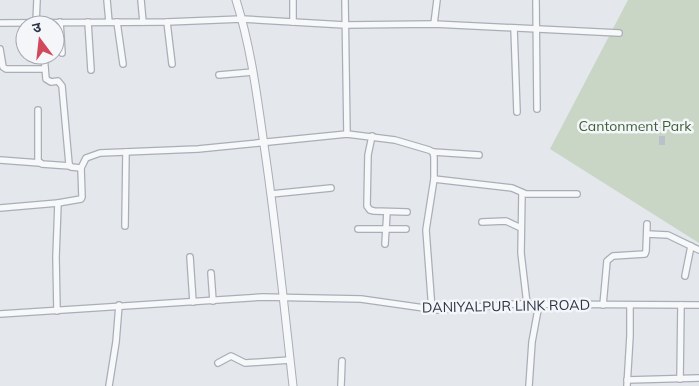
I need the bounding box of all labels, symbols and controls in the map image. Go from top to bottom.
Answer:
north arrow [15,15,65,65]
text: उ [30,17,44,37]
park label: Cantonment Park [578,117,692,135]
street label: DANIYALPUR LINK ROAD [422,296,590,316]

